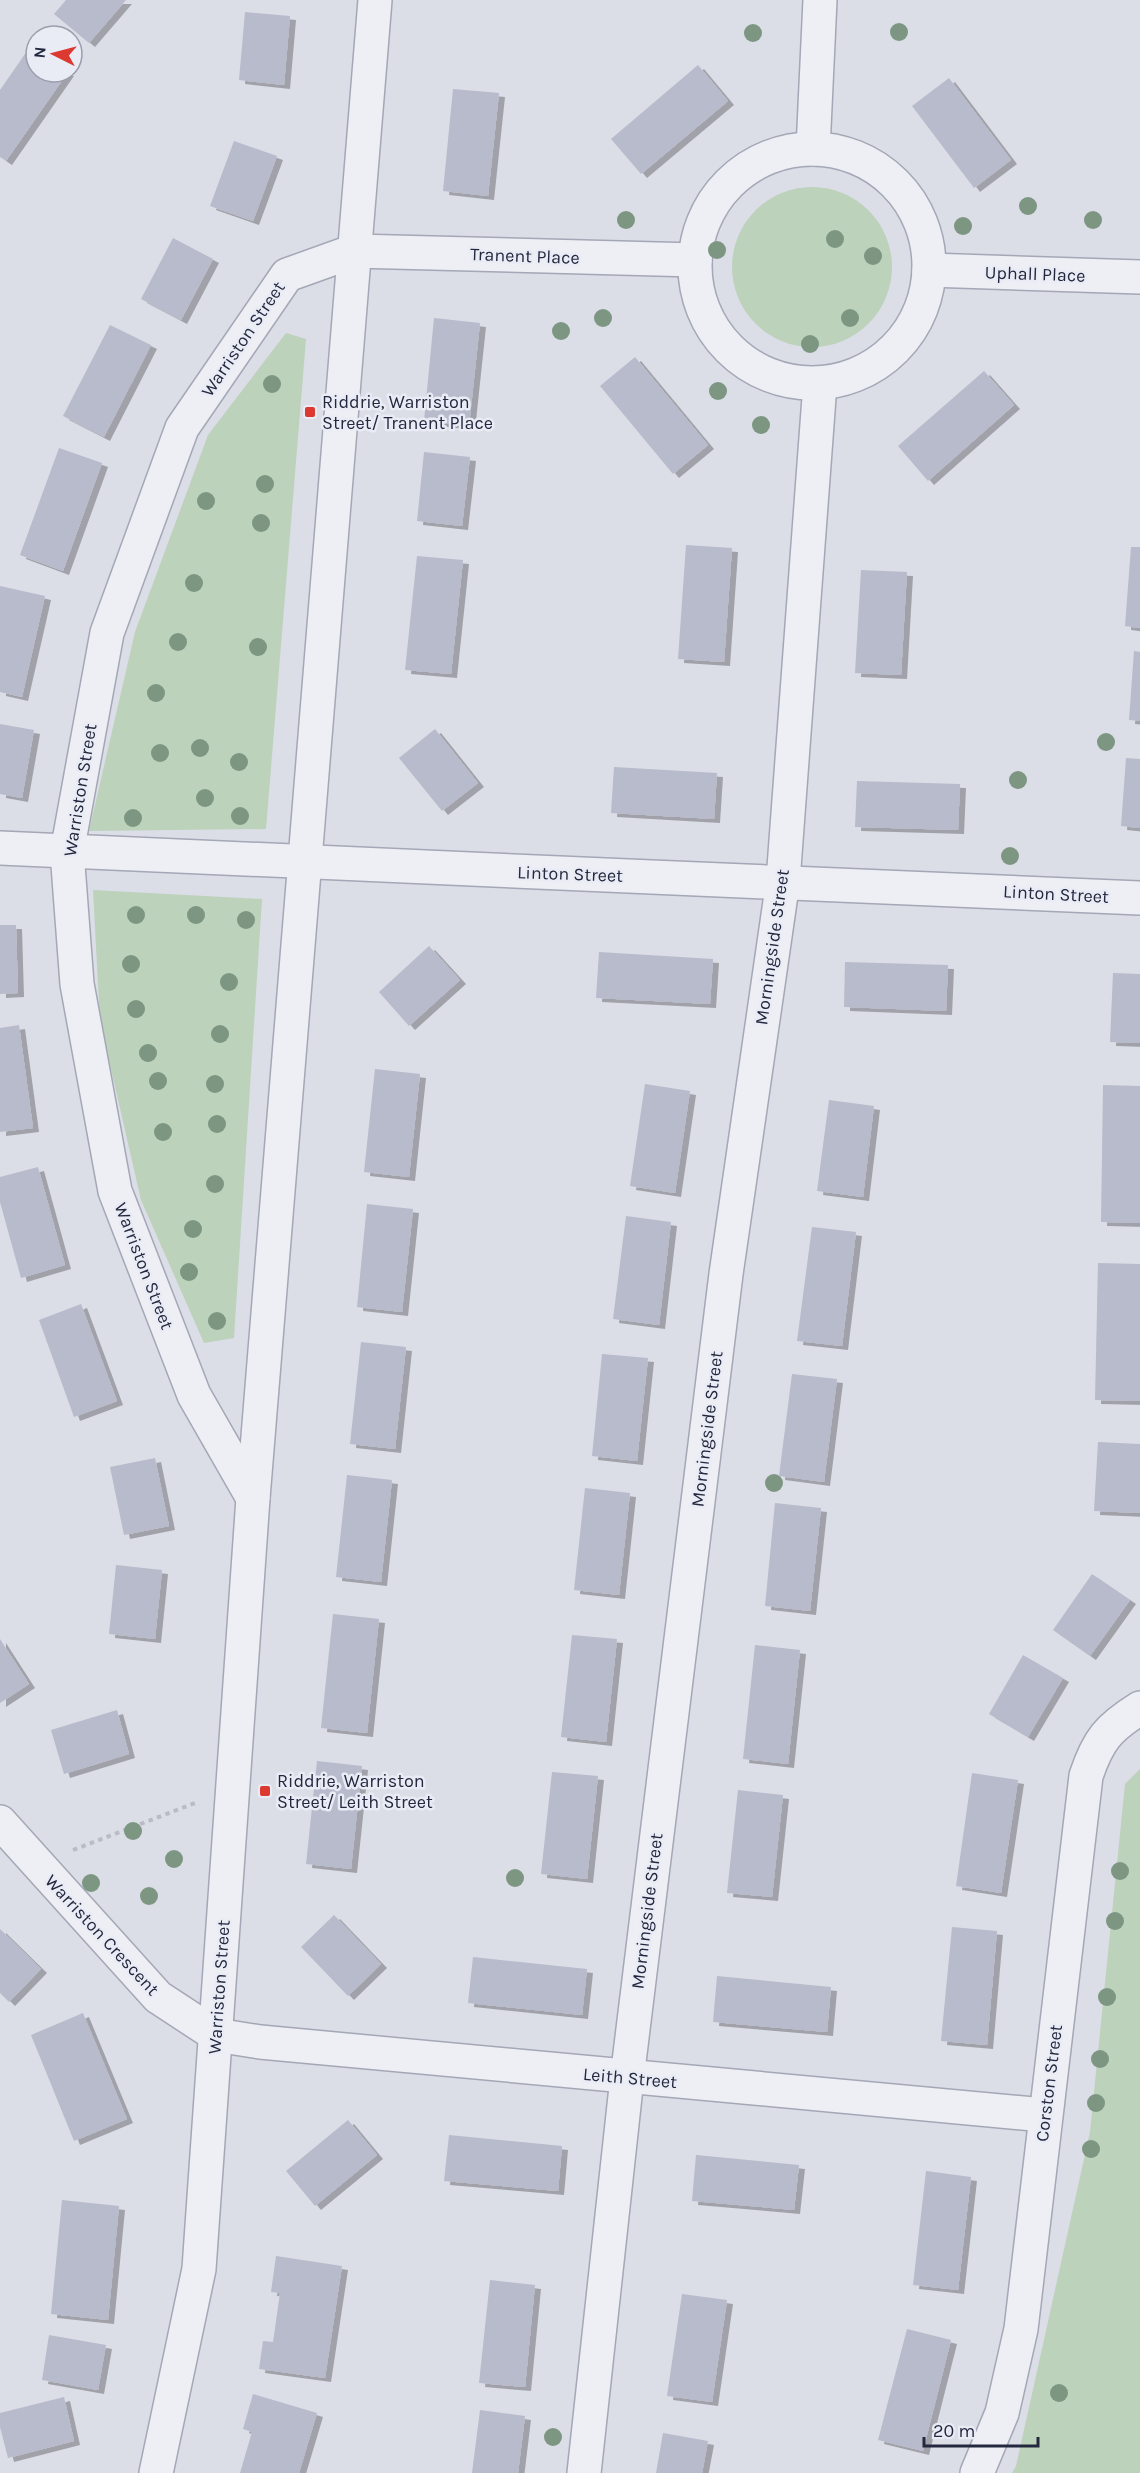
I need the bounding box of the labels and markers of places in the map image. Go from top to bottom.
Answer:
place label: Riddrie, Warriston Street/ Tranent Place [322,391,493,434]
marker: Riddrie, Warriston Street/ Tranent Place [303,405,317,419]
place label: Riddrie, Warriston Street/ Leith Street [277,1770,433,1813]
marker: Riddrie, Warriston Street/ Leith Street [258,1784,272,1798]

